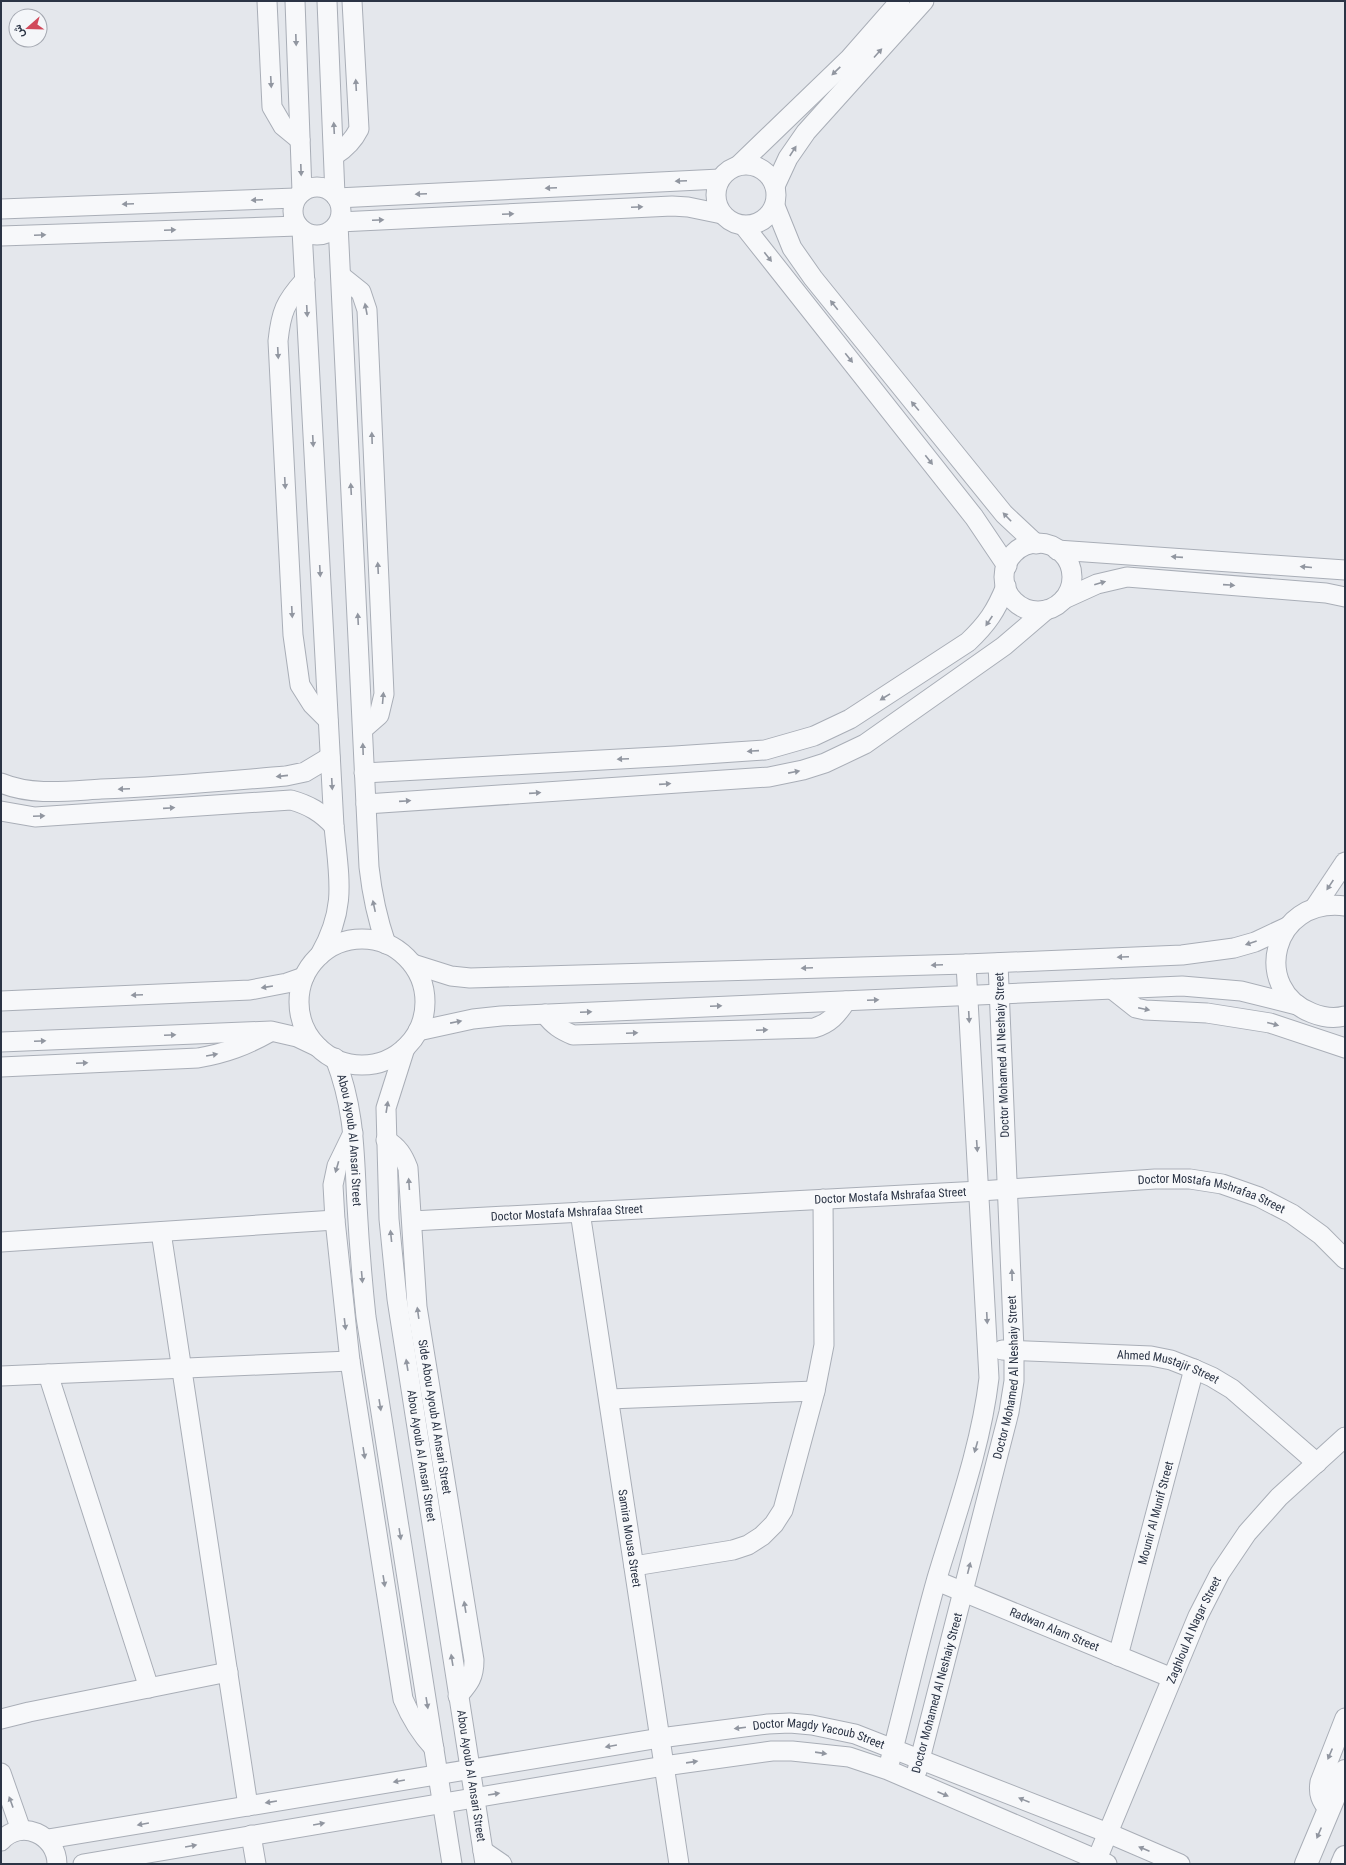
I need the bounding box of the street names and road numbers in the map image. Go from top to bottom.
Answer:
street label: Doctor Mohamed Al Neshaiy Street [992,972,1012,1138]
street label: Abou Ayoub Al Ansari Street [334,1072,364,1207]
street label: Doctor Mostafa Mshrafaa Street [1137,1172,1288,1216]
street label: Doctor Mostafa Mshrafaa Street [814,1185,967,1207]
street label: Doctor Mostafa Mshrafaa Street [490,1202,644,1224]
street label: Doctor Mohamed Al Neshaiy Street [990,1295,1021,1461]
street label: Side Abou Ayoub Al Ansari Street [415,1339,453,1495]
street label: Ahmed Mustajir Street [1117,1348,1222,1387]
street label: Abou Ayoub Al Ansari Street [403,1389,439,1523]
street label: Mounir Al Munif Street [1135,1459,1176,1566]
street label: Samira Mousa Street [615,1488,644,1589]
street label: Zaghloul Al Nagar Street [1164,1574,1224,1686]
street label: Radwan Alam Street [1008,1605,1102,1654]
street label: Doctor Mohamed Al Neshaiy Street [909,1611,965,1775]
street label: Abou Ayoub Al Ansari Street [454,1709,489,1843]
street label: Doctor Magdy Yacoub Street [752,1716,887,1752]

